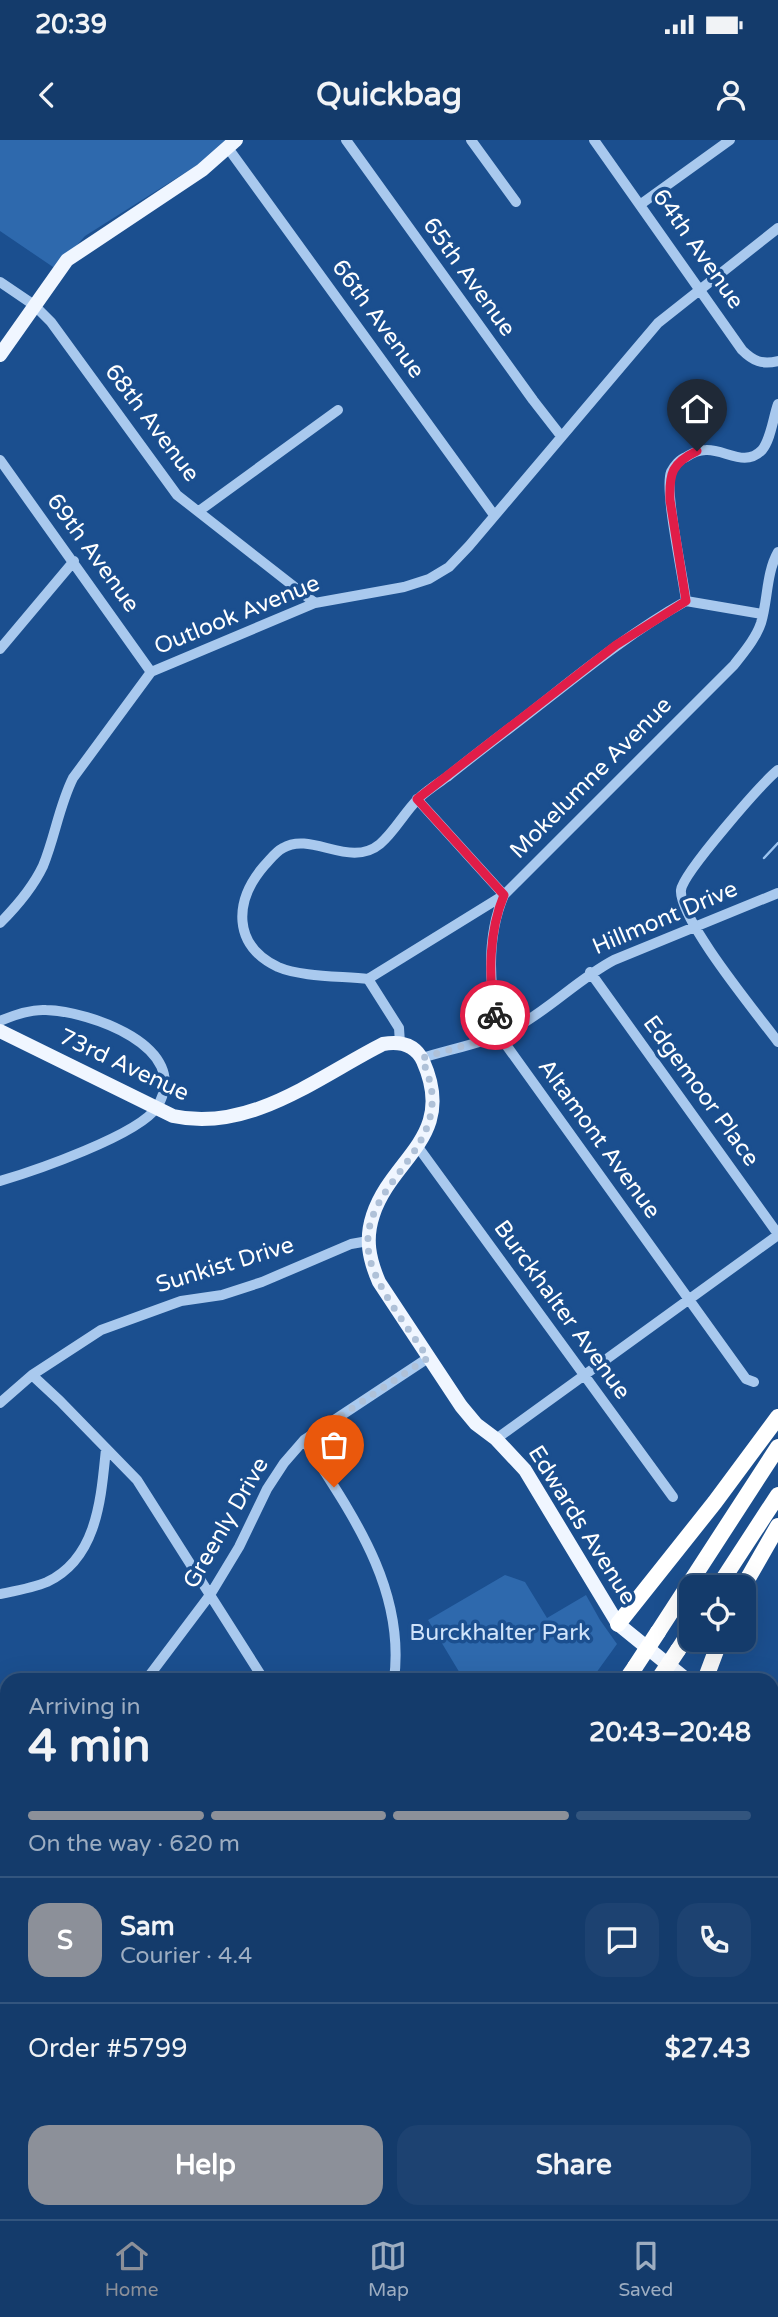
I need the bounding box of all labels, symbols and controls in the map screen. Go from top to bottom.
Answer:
text: 20:39 [35,9,107,40]
icon: back [28,76,66,114]
text: Quickbag [316,76,462,114]
icon: person [712,76,750,114]
street label: 64th Avenue [646,184,750,314]
street label: 65th Avenue [417,212,521,342]
street label: 66th Avenue [326,254,430,384]
street label: 68th Avenue [99,359,205,487]
pin [667,379,727,451]
icon: home [678,390,716,428]
street label: 69th Avenue [41,488,145,618]
street label: Outlook Avenue [150,569,324,661]
street label: Mokelumne Avenue [504,691,678,865]
street label: Hillmont Drive [588,875,742,961]
courier [460,980,530,1050]
icon: bike [476,996,514,1034]
street label: Edgemoor Place [637,1010,765,1172]
street label: 73rd Avenue [55,1023,193,1107]
street label: Altamont Avenue [532,1054,666,1224]
street label: Burckhalter Avenue [488,1215,636,1405]
street label: Sunkist Drive [153,1231,297,1299]
pin [304,1415,364,1487]
icon: bag [315,1426,353,1464]
street label: Edwards Avenue [522,1440,642,1610]
street label: Greenly Drive [177,1453,275,1593]
map controls [679,1575,756,1652]
button: locate [679,1575,756,1652]
park label: Burckhalter Park [409,1619,591,1647]
text: Arriving in [28,1693,141,1721]
text: 20:43–20:48 [589,1717,751,1748]
text: 4 min [28,1719,151,1774]
text: On the way · 620 m [28,1830,240,1858]
button: chat [585,1903,659,1977]
button: phone [677,1903,751,1977]
text: Sam [120,1911,175,1942]
text: S [57,1925,73,1956]
text: Courier · 4.4 [120,1942,252,1970]
text: Order #5799 [28,2033,188,2064]
text: $27.43 [665,2033,751,2064]
button: Help [28,2125,383,2205]
button: Share [397,2125,751,2205]
tab: Home [105,2237,159,2301]
tab: Map [368,2237,409,2301]
tab: Saved [618,2237,673,2301]

